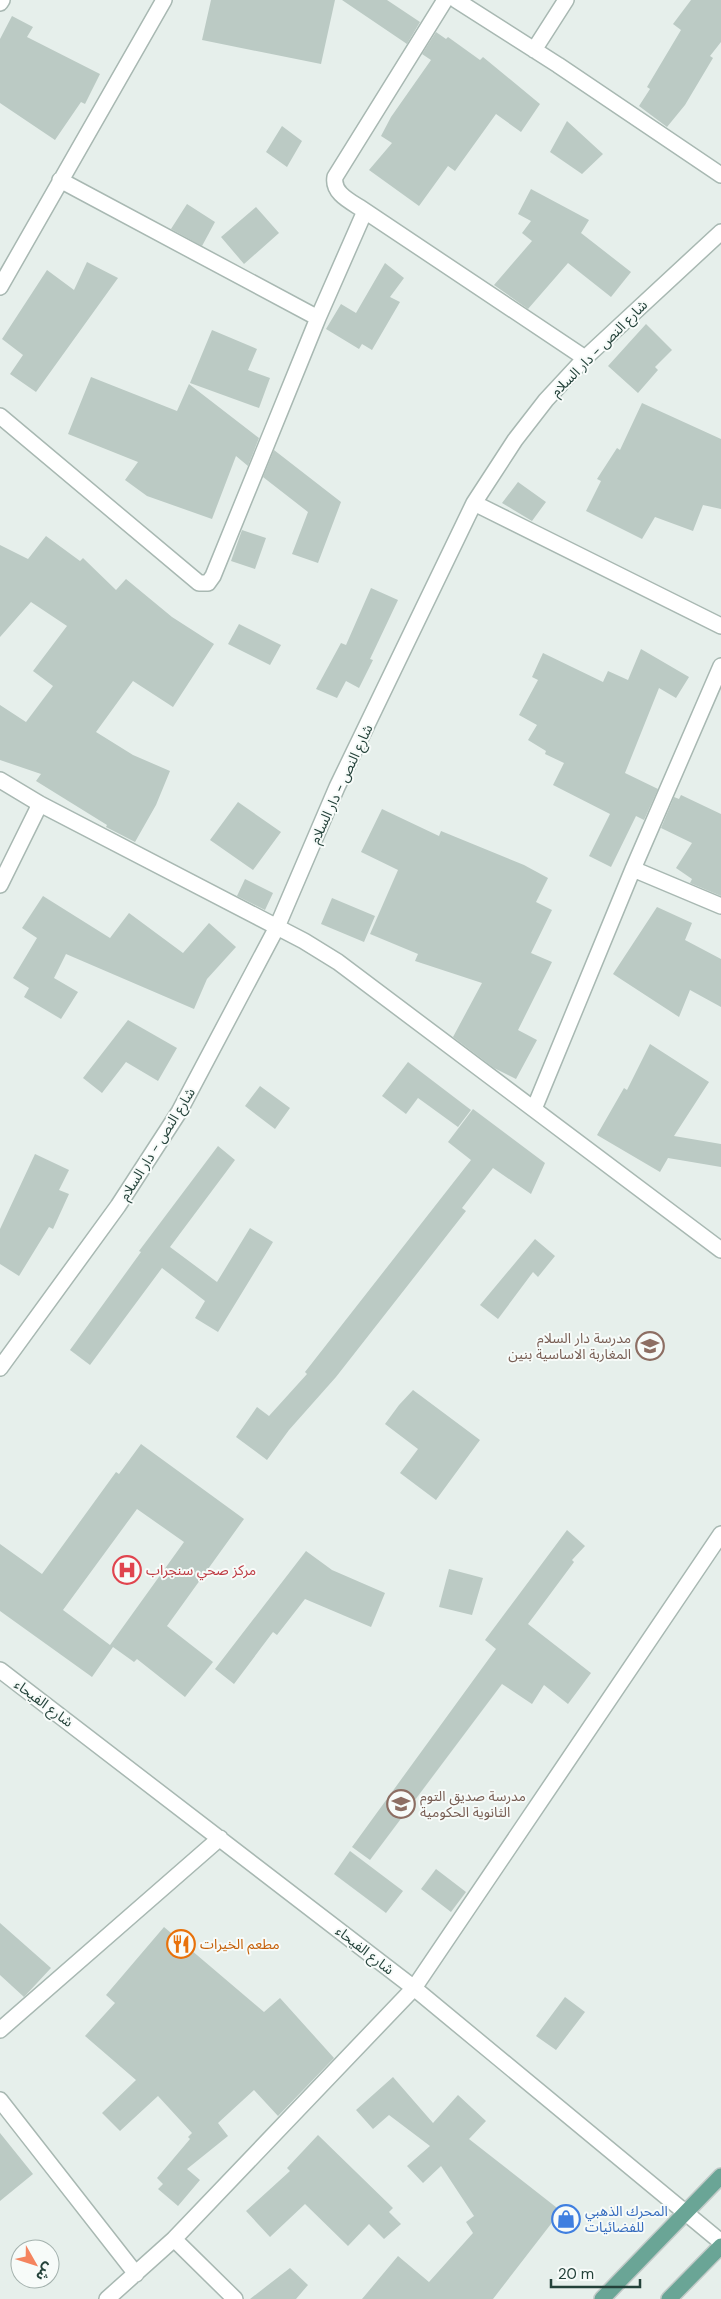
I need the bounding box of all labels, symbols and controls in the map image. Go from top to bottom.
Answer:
street label: شارع النص - دار السلام [547,296,653,402]
street label: شارع النص - دار السلام [305,721,378,847]
street label: شارع النص - دار السلام [115,1084,201,1205]
place label: مدرسة دار السلام المغاربة الاساسية بنين [508,1329,631,1363]
school or university icon: مدرسة دار السلام المغاربة الاساسية بنين [635,1331,665,1361]
hospital icon: مركز صحي سنجراب [112,1555,142,1585]
place label: مركز صحي سنجراب [146,1561,256,1581]
street label: شارع الفيحاء [10,1675,77,1733]
place label: مدرسة صديق التوم الثانوية الحكومية [420,1787,526,1821]
school or university icon: مدرسة صديق التوم الثانوية الحكومية [386,1789,416,1819]
street label: شارع الفيحاء [331,1922,398,1980]
restaurant icon: مطعم الخيرات [166,1929,196,1959]
place label: مطعم الخيرات [200,1935,280,1955]
place label: المحرك الذهبي للفضائيات [585,2202,668,2236]
shop icon: المحرك الذهبي للفضائيات [551,2204,581,2234]
north arrow [10,2239,60,2289]
scale bar [551,2256,640,2288]
text: ش [32,2259,58,2285]
text: 20 m [558,2264,594,2284]

